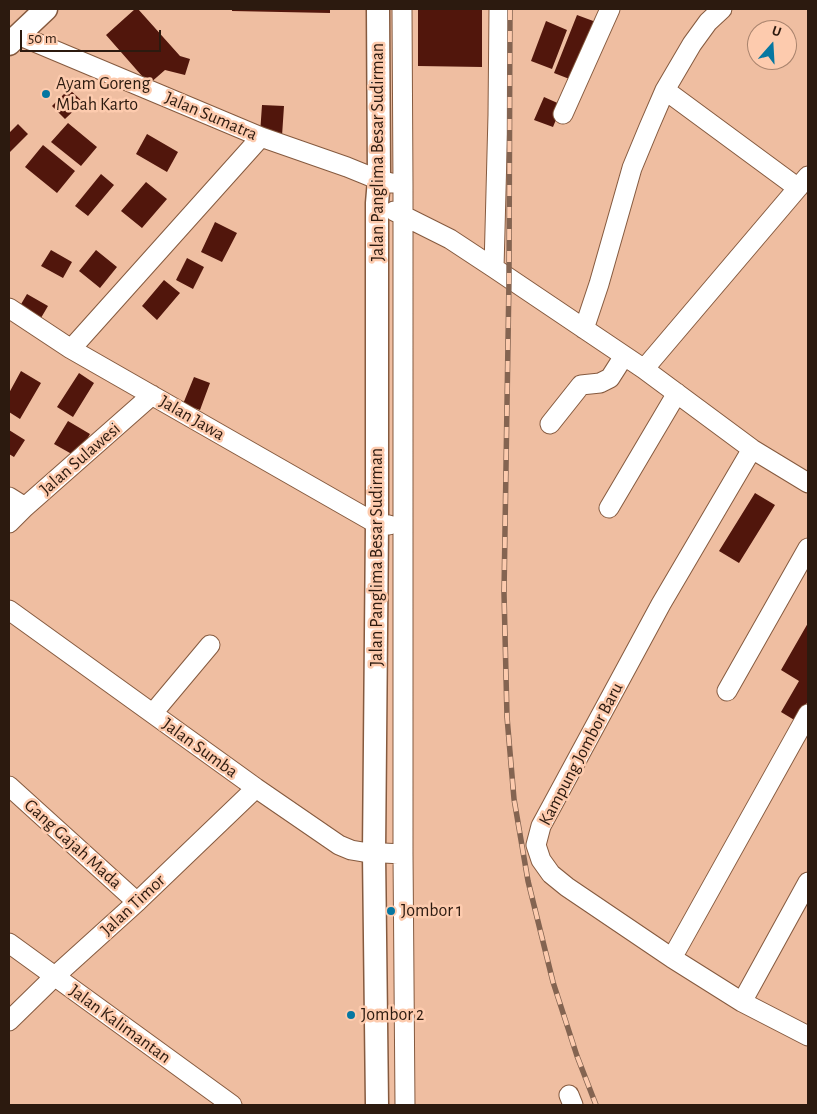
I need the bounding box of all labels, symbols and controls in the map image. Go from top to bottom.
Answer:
scale bar [22,20,164,52]
north arrow [747,20,797,70]
text: U [770,24,783,40]
text: 50 m [28,31,57,46]
street label: Jalan Panglima Besar Sudirman [367,43,389,261]
place label: Ayam Goreng Mbah Karto [56,73,150,116]
street label: Jalan Sumatra [162,87,260,145]
marker: Ayam Goreng Mbah Karto [40,88,52,100]
street label: Jalan Jawa [155,391,229,445]
street label: Jalan Sulawesi [35,418,125,500]
street label: Jalan Panglima Besar Sudirman [366,448,388,666]
street label: Kampung Jombor Baru [534,679,628,829]
street label: Jalan Sumba [158,713,242,783]
street label: Gang Gajah Mada [20,794,126,894]
street label: Jalan Timor [96,870,170,940]
place label: Jombor 1 [401,900,462,922]
marker: Jombor 1 [385,905,397,917]
street label: Jalan Kalimantan [65,980,175,1068]
place label: Jombor 2 [361,1004,424,1026]
marker: Jombor 2 [345,1009,357,1021]

